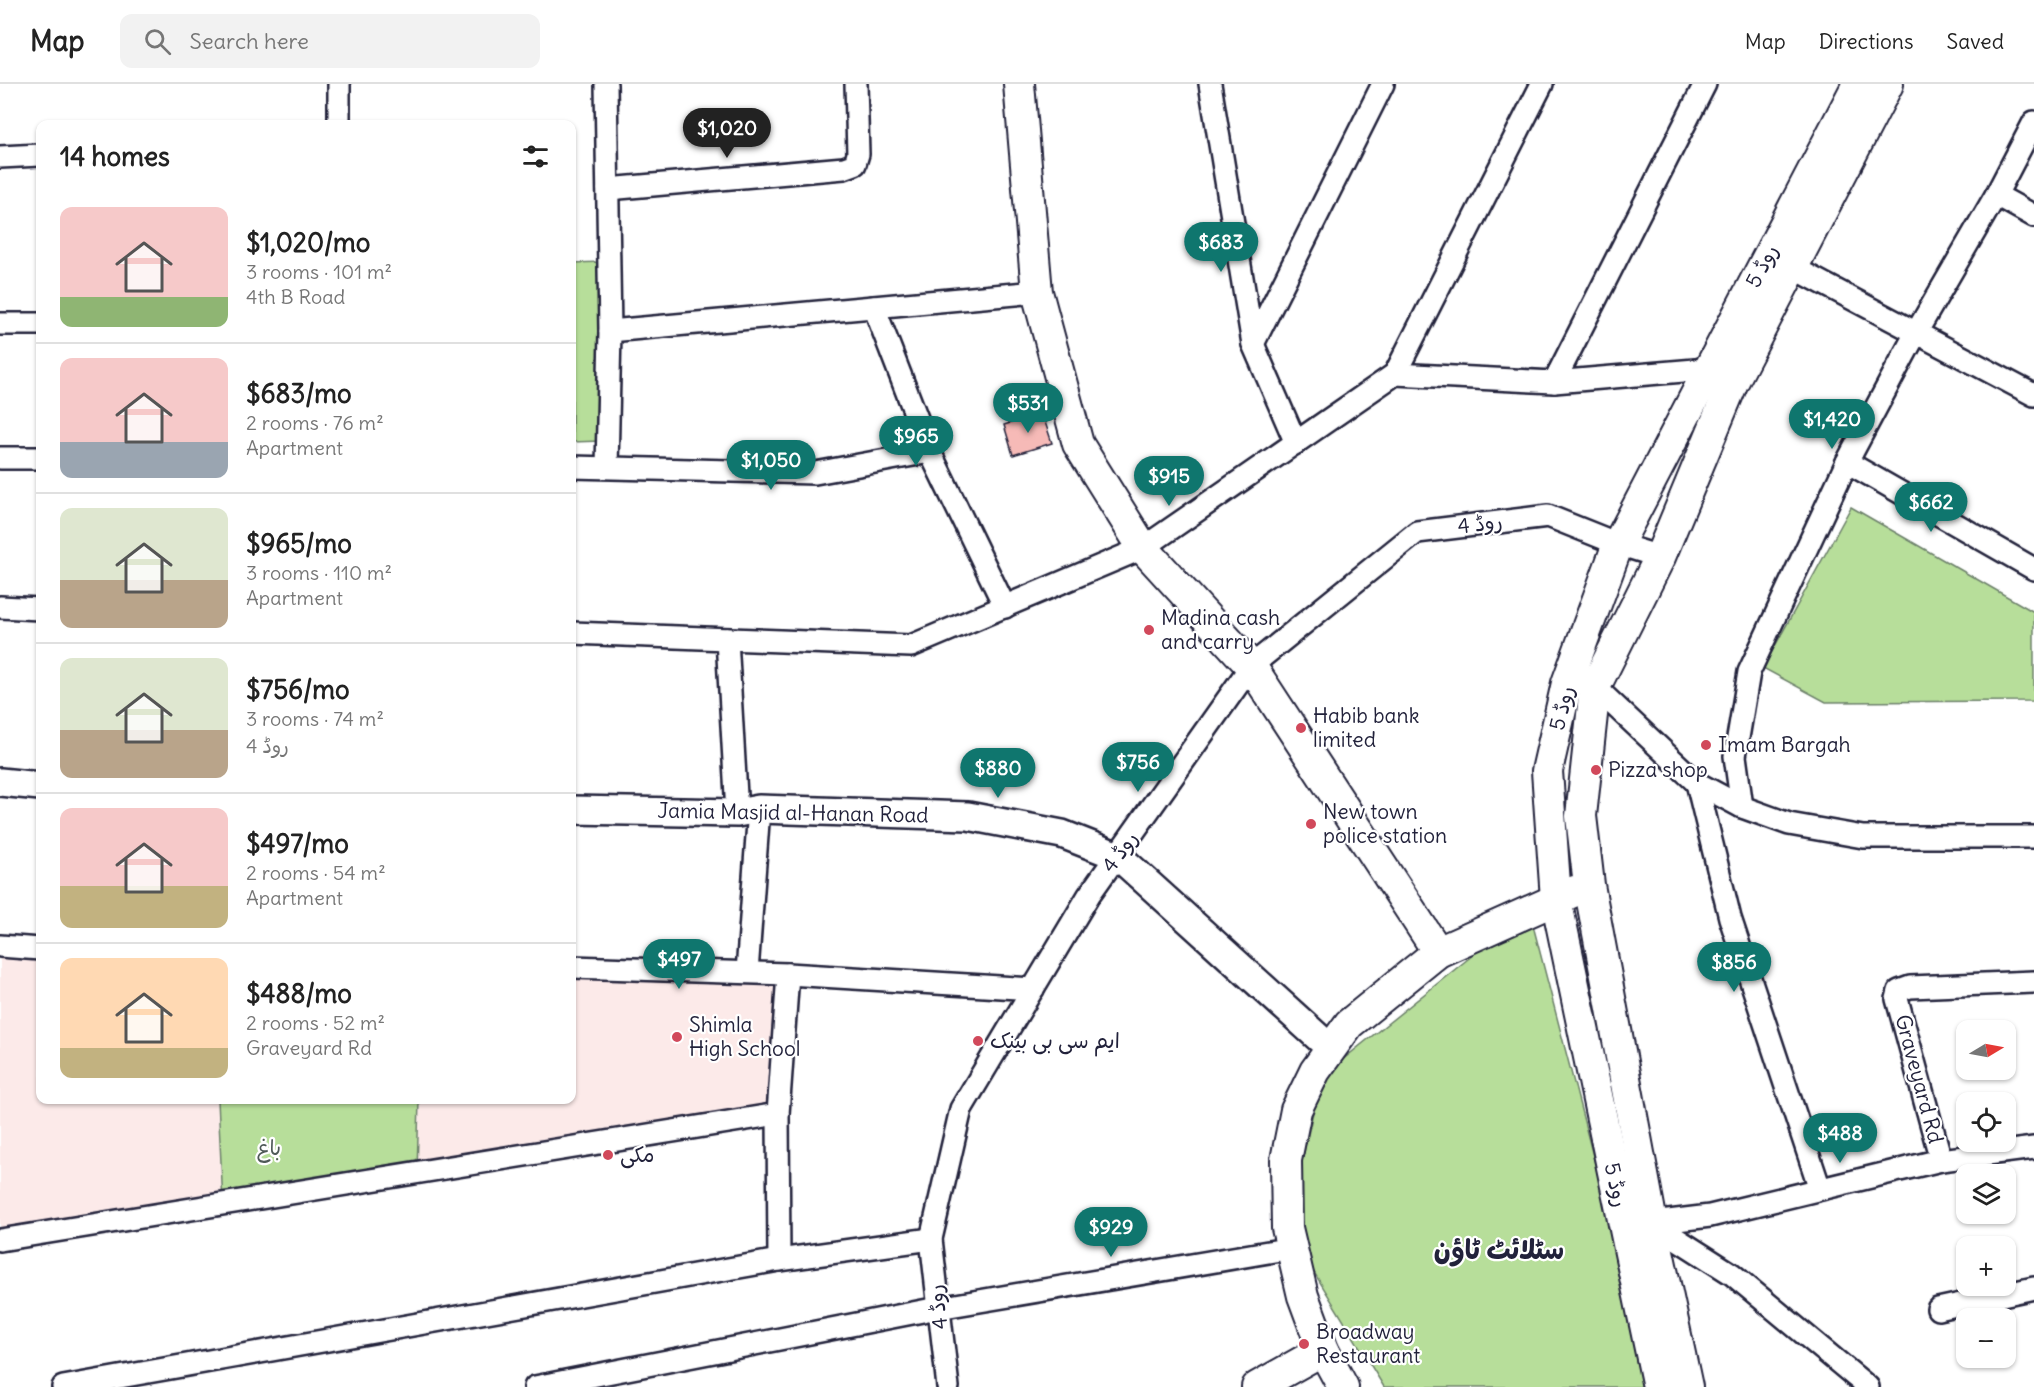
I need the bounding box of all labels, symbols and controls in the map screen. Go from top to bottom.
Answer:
search box [120,14,540,68]
text: Map [30,23,84,59]
icon: search [141,25,174,58]
text: Search here [189,27,309,55]
text: Map [1745,28,1786,55]
text: Directions [1819,28,1913,55]
text: Saved [1946,28,2004,55]
pin: $1,020 [678,108,776,159]
text: $1,020 [697,115,757,140]
text: 14 homes [60,140,170,173]
icon: filters [519,140,552,173]
pin: $683 [1185,222,1257,273]
text: $1,020/mo [246,226,370,259]
text: $683 [1198,229,1244,254]
icon: home [108,231,180,303]
street label: روڈ 5 [1739,240,1784,292]
text: 3 rooms · 101 m² [246,259,392,284]
text: 4th B Road [246,284,345,309]
text: $683/mo [246,377,352,410]
icon: home [108,382,180,454]
pin: $531 [992,383,1064,434]
text: $531 [1007,390,1049,415]
pin: $1,420 [1783,399,1881,450]
text: $1,420 [1803,406,1861,431]
text: 2 rooms · 76 m² [246,410,384,435]
pin: $965 [880,416,952,467]
text: $965 [893,423,939,448]
text: Apartment [246,435,343,460]
pin: $1,050 [722,440,820,491]
text: $1,050 [741,447,801,472]
pin: $915 [1133,456,1205,507]
text: $915 [1148,463,1190,488]
pin: $662 [1895,482,1967,533]
text: $662 [1908,489,1954,514]
street label: روڈ 4 [1456,507,1504,540]
text: $965/mo [246,527,352,560]
icon: home [108,532,180,604]
text: 3 rooms · 110 m² [246,560,392,585]
text: Apartment [246,585,343,610]
place label: Madina cash and carry [1161,604,1280,655]
marker: Madina cash and carry [1142,623,1156,637]
text: $756/mo [246,673,350,706]
icon: home [108,682,180,754]
street label: روڈ 5 [1543,683,1580,733]
place label: Habib bank limited [1313,702,1419,753]
text: 3 rooms · 74 m² [246,706,384,731]
marker: Habib bank limited [1294,721,1308,735]
place label: Imam Bargah [1718,731,1851,758]
text: روڈ 4 [246,733,289,758]
marker: Imam Bargah [1699,738,1713,752]
pin: $756 [1102,742,1174,793]
pin: $880 [962,748,1034,799]
text: $756 [1116,749,1160,774]
text: $880 [974,755,1022,780]
place label: Pizza shop [1608,756,1708,783]
marker: Pizza shop [1589,763,1603,777]
street label: Jamia Masjid al-Hanan Road [657,797,929,828]
place label: New town police station [1323,798,1447,849]
marker: New town police station [1304,817,1318,831]
street label: روڈ 4 [1095,826,1144,878]
text: $497/mo [246,827,349,860]
icon: home [108,832,180,904]
text: 2 rooms · 54 m² [246,860,386,885]
text: Apartment [246,885,343,910]
pin: $497 [643,939,715,990]
pin: $856 [1698,942,1770,993]
text: $497 [657,946,701,971]
text: $856 [1711,949,1757,974]
text: $488/mo [246,977,352,1010]
icon: home [108,982,180,1054]
text: 2 rooms · 52 m² [246,1010,385,1035]
place label: Shimla High School [689,1011,800,1062]
street label: Graveyard Rd [1889,1012,1950,1146]
north arrow [1956,1020,2016,1080]
map controls [1956,1020,2016,1368]
place label: ایم سی بی بینک [990,1027,1120,1057]
marker: Shimla High School [670,1030,684,1044]
marker: ایم سی بی بینک [971,1034,985,1048]
text: Graveyard Rd [246,1035,372,1060]
button: locate [1956,1092,2016,1152]
pin: $488 [1804,1113,1876,1164]
text: $488 [1817,1120,1863,1145]
park label: باغ [257,1134,281,1163]
place label: مکی [620,1141,654,1169]
marker: مکی [601,1148,615,1162]
street label: روڈ 5 [1599,1160,1634,1210]
button: layers [1956,1164,2016,1224]
pin: $929 [1075,1207,1147,1258]
text: $929 [1088,1214,1134,1239]
district label: سٹلائٹ ٹاؤن [1434,1232,1564,1267]
button: + [1956,1236,2016,1296]
street label: روڈ 4 [921,1283,954,1331]
button: − [1956,1308,2016,1368]
place label: Broadway Restaurant [1316,1318,1420,1369]
marker: Broadway Restaurant [1297,1337,1311,1351]

